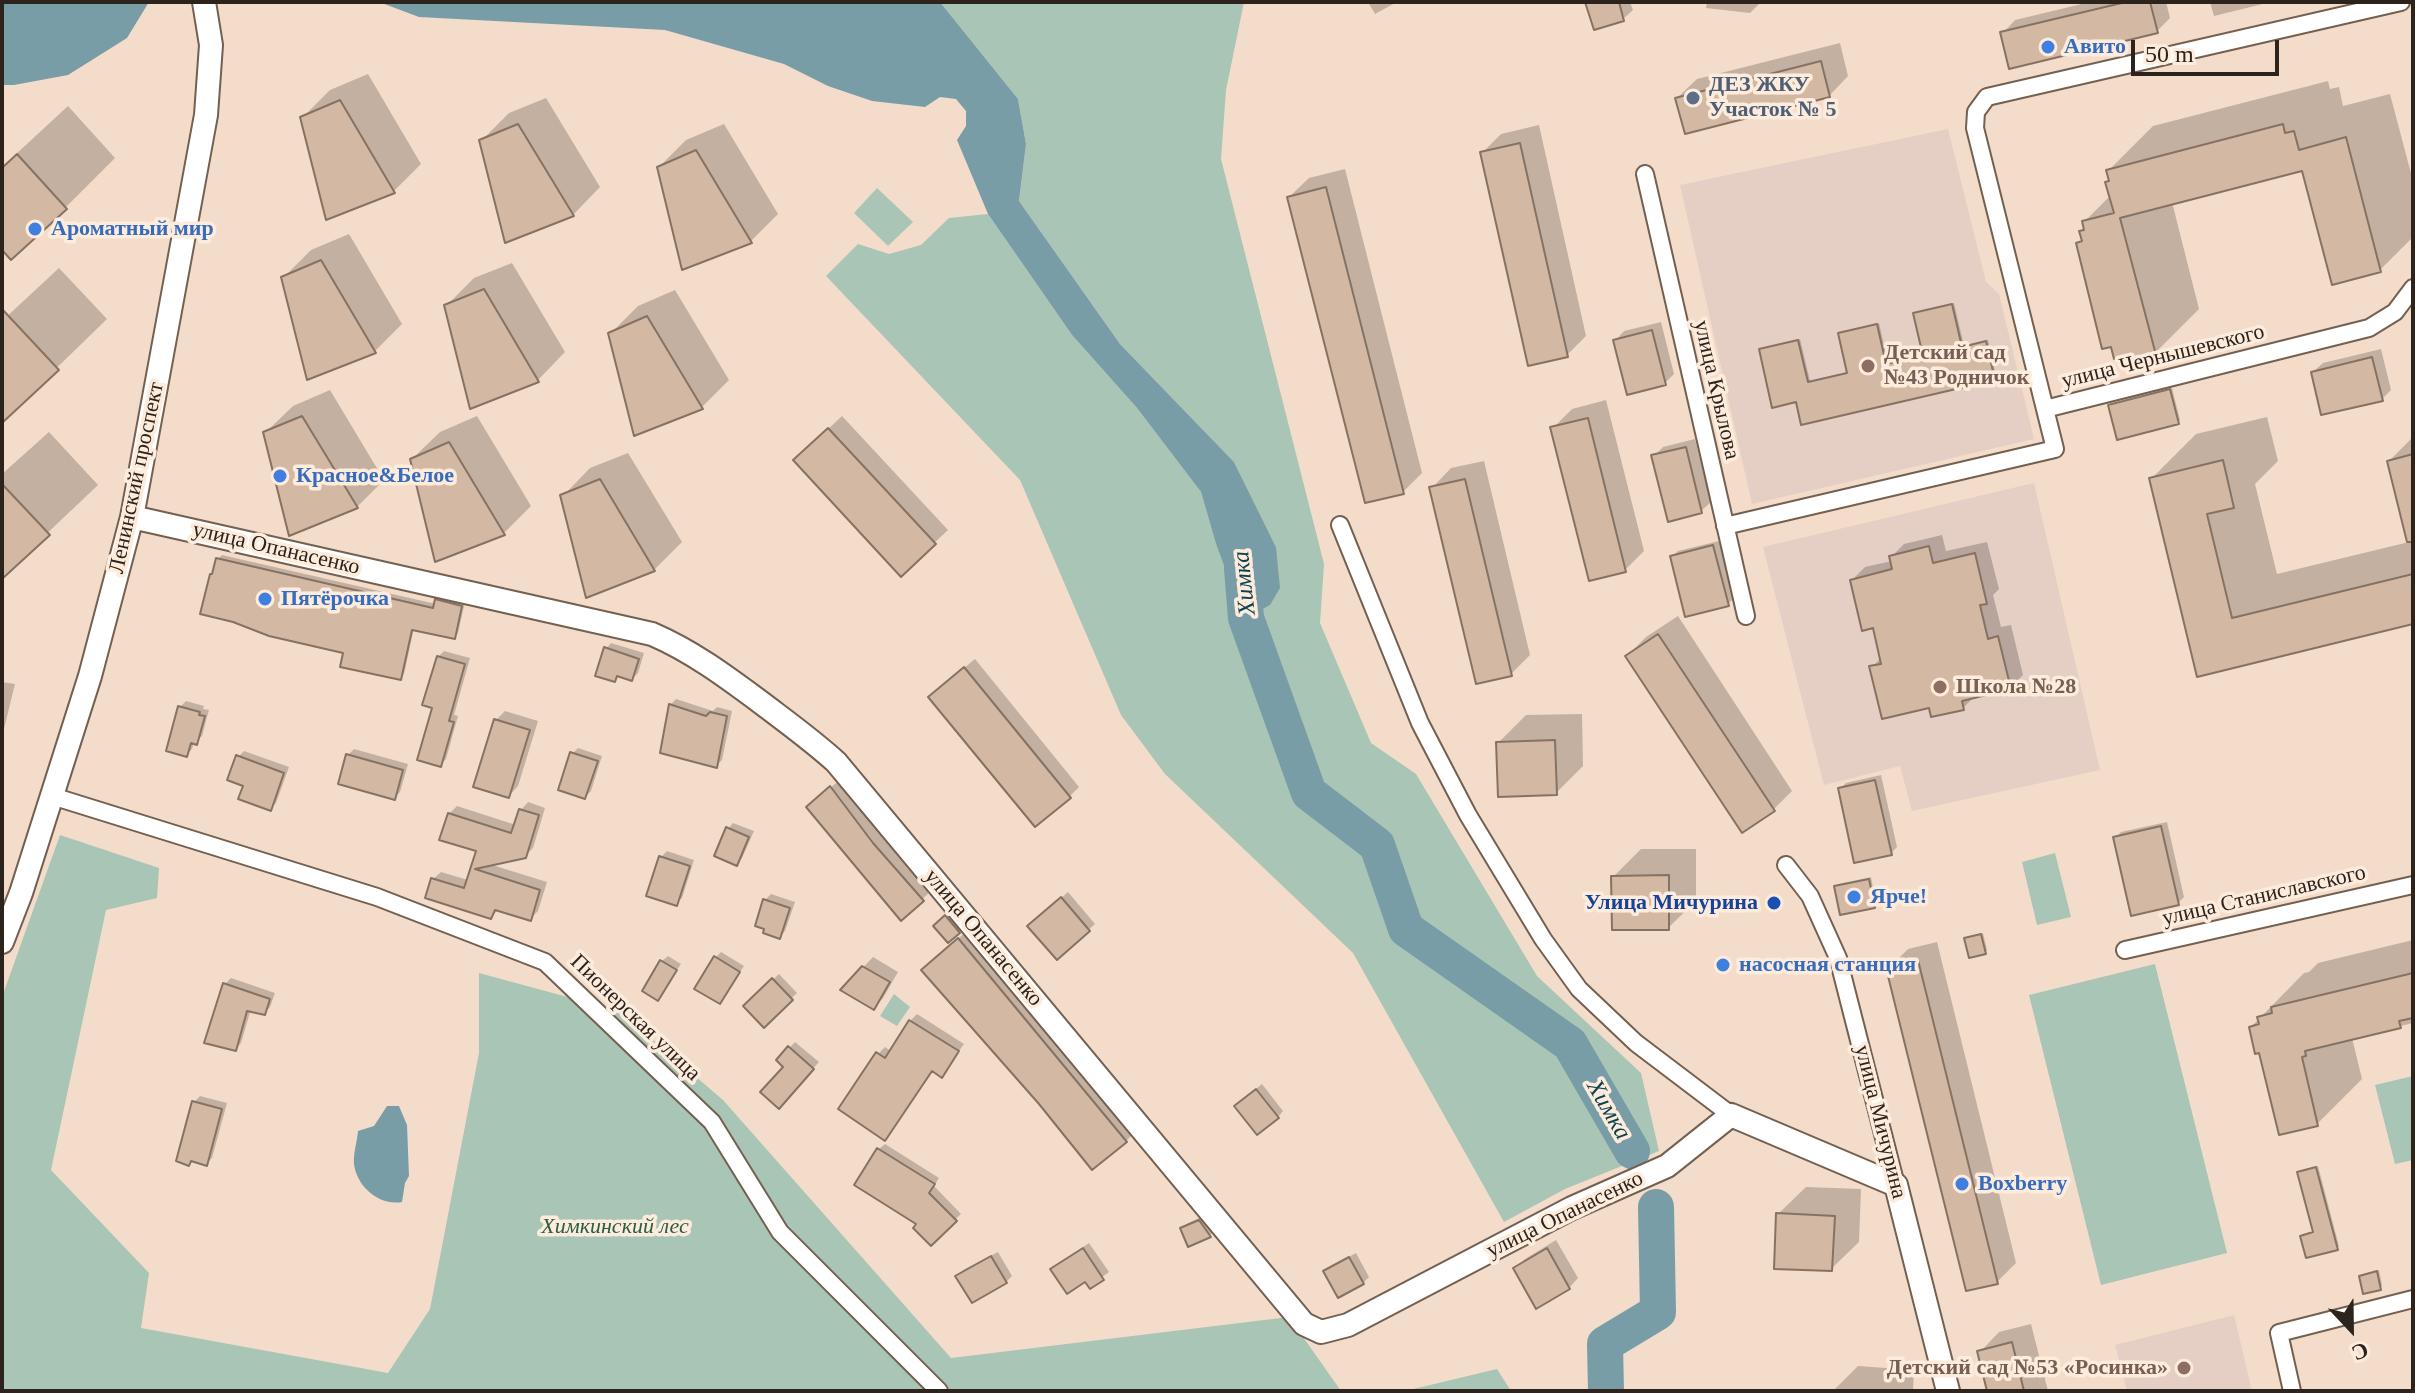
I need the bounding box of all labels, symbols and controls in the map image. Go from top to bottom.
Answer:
scale bar [2135,24,2283,74]
place label: Авито [2064,34,2126,60]
marker: Авито [2039,38,2057,56]
text: 50 m [2145,41,2194,67]
place label: ДЕЗ ЖКУ Участок № 5 [1709,72,1837,124]
marker: ДЕЗ ЖКУ Участок № 5 [1684,89,1702,107]
place label: Ароматный мир [51,216,214,242]
marker: Ароматный мир [26,220,44,238]
street label: улица Крылова [1687,318,1745,462]
street label: улица Чернышевского [2059,319,2267,395]
place label: Детский сад №43 Родничок [1884,340,2029,392]
marker: Детский сад №43 Родничок [1859,357,1877,375]
street label: Ленинский проспект [104,380,170,576]
place label: Красное&Белое [296,463,454,489]
marker: Красное&Белое [271,467,289,485]
street label: улица Опанасенко [190,517,362,581]
water label: Химка [1227,549,1263,617]
place label: Пятёрочка [281,586,389,612]
marker: Пятёрочка [256,590,274,608]
place label: Школа №28 [1956,674,2076,700]
marker: Школа №28 [1931,678,1949,696]
street label: улица Станиславского [2160,860,2368,932]
street label: улица Опанасенко [918,864,1048,1012]
place label: Ярче! [1870,884,1927,910]
marker: Ярче! [1845,888,1863,906]
place label: Улица Мичурина [1585,890,1758,916]
marker: Улица Мичурина [1765,894,1783,912]
street label: Пионерская улица [564,949,706,1087]
place label: насосная станция [1739,952,1916,978]
marker: насосная станция [1714,956,1732,974]
street label: улица Мичурина [1848,1042,1912,1202]
water label: Химка [1579,1075,1637,1145]
street label: улица Опанасенко [1482,1166,1648,1264]
place label: Boxberry [1978,1171,2067,1197]
marker: Boxberry [1953,1175,1971,1193]
park label: Химкинский лес [541,1214,689,1240]
north arrow [2311,1289,2391,1369]
text: С [2348,1337,2372,1366]
place label: Детский сад №53 «Росинка» [1887,1355,2168,1381]
marker: Детский сад №53 «Росинка» [2175,1359,2193,1377]

